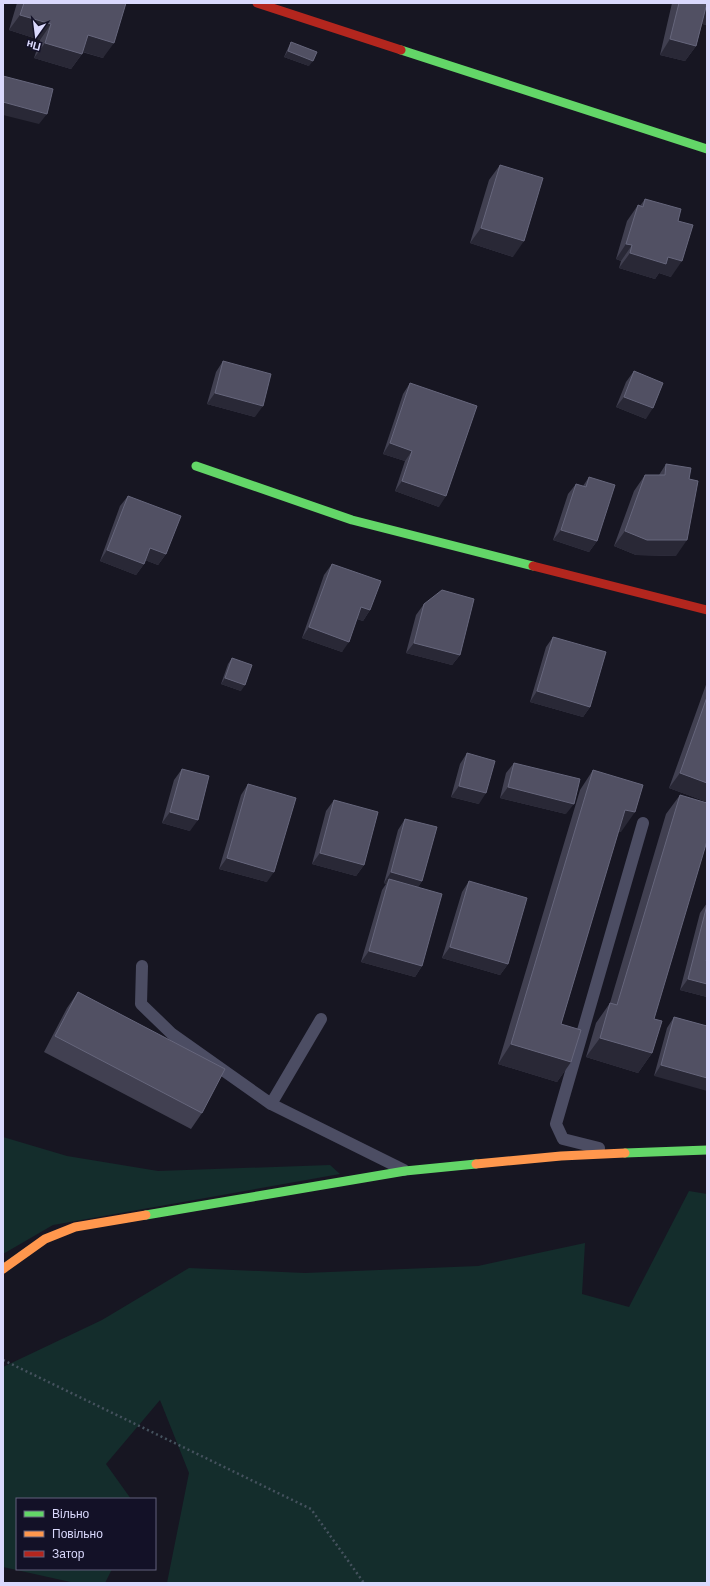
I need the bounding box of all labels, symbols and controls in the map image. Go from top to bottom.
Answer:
north arrow [16,16,56,56]
text: Пн [25,37,42,53]
legend [16,1498,156,1570]
text: Вільно [52,1507,90,1521]
text: Повільно [52,1527,103,1541]
text: Затор [52,1547,85,1561]

